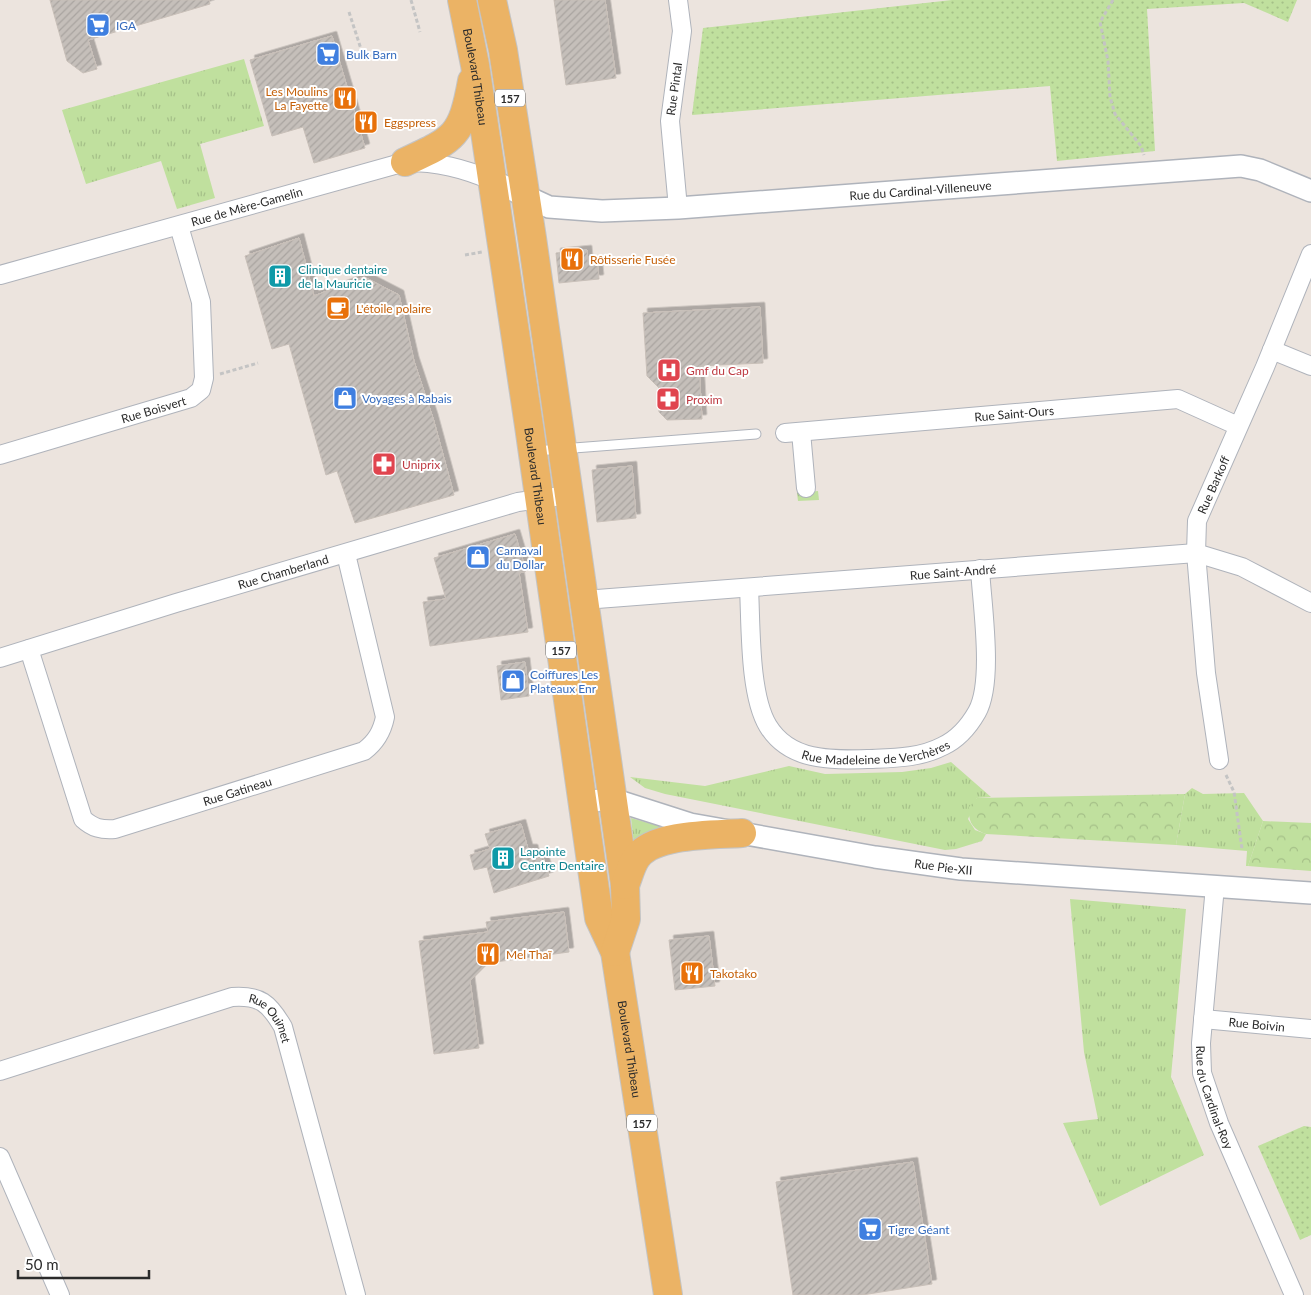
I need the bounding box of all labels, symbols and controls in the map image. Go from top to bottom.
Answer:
supermarket icon: IGA [85,12,111,38]
place label: IGA [116,18,137,33]
street label: Boulevard Thibeau [460,27,491,126]
supermarket icon: Bulk Barn [315,41,341,67]
place label: Bulk Barn [346,47,397,62]
street label: Rue Pintal [663,62,685,116]
place label: Les Moulins La Fayette [266,84,328,113]
restaurant icon: Les Moulins La Fayette [332,85,358,111]
road number: 157 [495,90,525,106]
restaurant icon: Eggspress [353,109,379,135]
place label: Eggspress [384,115,436,130]
street label: Rue du Cardinal-Villeneuve [849,177,992,203]
street label: Rue de Mère-Gamelin [189,184,304,229]
restaurant icon: Rôtisserie Fusée [559,246,585,272]
place label: Rôtisserie Fusée [590,252,676,267]
place label: Clinique dentaire de la Mauricie [298,262,387,291]
building icon: Clinique dentaire de la Mauricie [267,263,293,289]
cafe icon: L'étoile polaire [325,295,351,321]
place label: L'étoile polaire [356,301,431,316]
hospital icon: Gmf du Cap [656,357,682,383]
place label: Gmf du Cap [686,363,749,378]
shop icon: Voyages à Rabais [332,385,358,411]
pharmacy icon: Proxim [655,386,681,412]
place label: Voyages à Rabais [362,391,452,406]
street label: Rue Boisvert [119,392,188,426]
place label: Proxim [686,392,723,407]
street label: Rue Saint-Ours [974,402,1055,424]
street label: Boulevard Thibeau [522,427,550,526]
pharmacy icon: Uniprix [371,451,397,477]
street label: Rue Barkoff [1194,453,1232,516]
place label: Uniprix [402,457,440,472]
place label: Carnaval du Dollar [496,543,545,572]
shop icon: Carnaval du Dollar [465,544,491,570]
street label: Rue Chamberland [236,551,330,592]
street label: Rue Saint-André [909,561,996,582]
road number: 157 [546,642,576,658]
place label: Coiffures Les Plateaux Enr [530,667,598,696]
shop icon: Coiffures Les Plateaux Enr [500,668,526,694]
street label: Rue Madeleine de Verchères [800,736,952,767]
street label: Rue Gatineau [201,773,273,809]
place label: Lapointe Centre Dentaire [520,844,604,873]
building icon: Lapointe Centre Dentaire [490,845,516,871]
street label: Rue Pie-XII [913,855,973,877]
restaurant icon: Mel Thaï [475,941,501,967]
place label: Mel Thaï [506,947,552,962]
restaurant icon: Takotako [679,960,705,986]
place label: Takotako [710,966,757,981]
street label: Rue Ouimet [247,990,295,1045]
street label: Boulevard Thibeau [615,999,645,1099]
street label: Rue Boivin [1228,1014,1286,1034]
street label: Rue du Cardinal-Roy [1194,1045,1237,1152]
road number: 157 [627,1114,657,1132]
supermarket icon: Tigre Géant [857,1216,883,1242]
place label: Tigre Géant [888,1222,950,1237]
scale bar [18,1248,149,1280]
text: 50 m [25,1255,59,1273]

